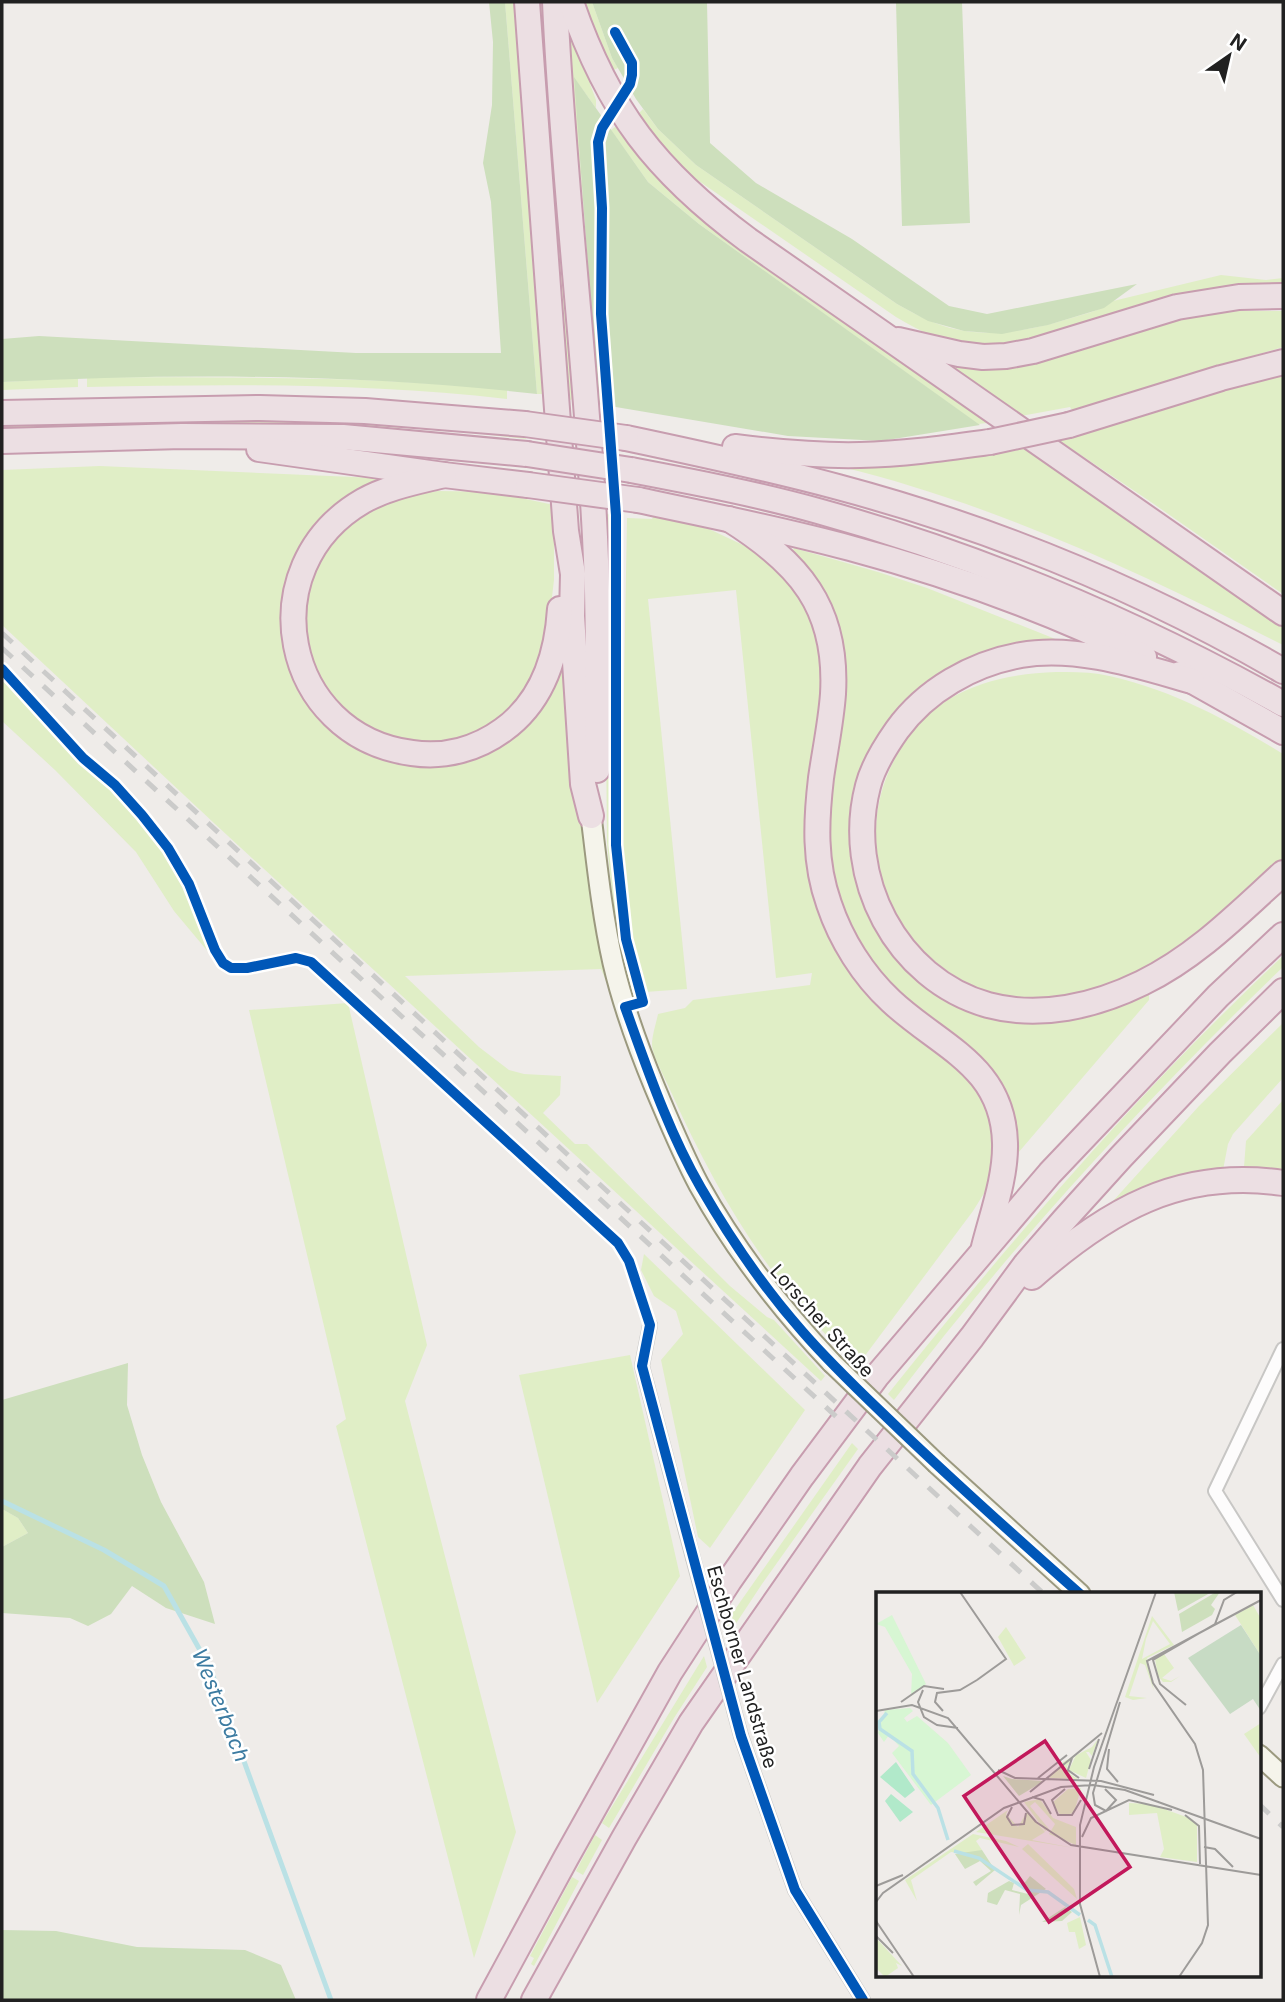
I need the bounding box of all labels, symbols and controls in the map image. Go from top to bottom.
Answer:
north arrow [1194,21,1264,91]
text: N [1226,29,1251,56]
street label: Lorscher Straße [765,1260,879,1382]
street label: Eschborner Landstraße [702,1563,782,1771]
inset map [876,1592,1260,1978]
water label: Westerbach [187,1645,255,1765]

